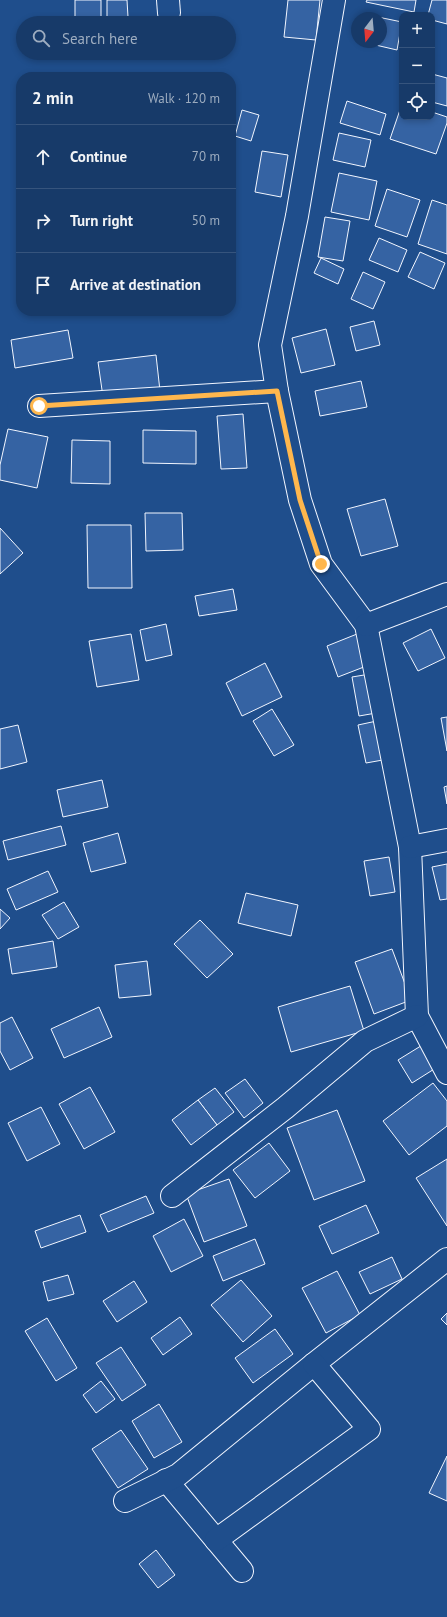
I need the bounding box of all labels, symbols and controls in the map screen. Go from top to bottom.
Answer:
north arrow [351,12,387,48]
map controls [399,12,435,120]
button: + [399,12,435,48]
search box [16,16,236,60]
icon: search [30,27,52,49]
text: Search here [62,29,138,48]
button: − [399,48,435,84]
button: locate [399,84,435,120]
text: 2 min [32,87,73,109]
text: Walk · 120 m [148,90,220,107]
icon: ahead [32,146,54,168]
text: Continue [70,147,127,166]
text: 70 m [192,148,220,165]
icon: right [32,210,54,232]
text: Turn right [70,211,133,230]
text: 50 m [192,212,220,229]
icon: arrive [32,274,54,296]
text: Arrive at destination [70,275,201,294]
route start [30,397,48,415]
route end [312,555,330,573]

